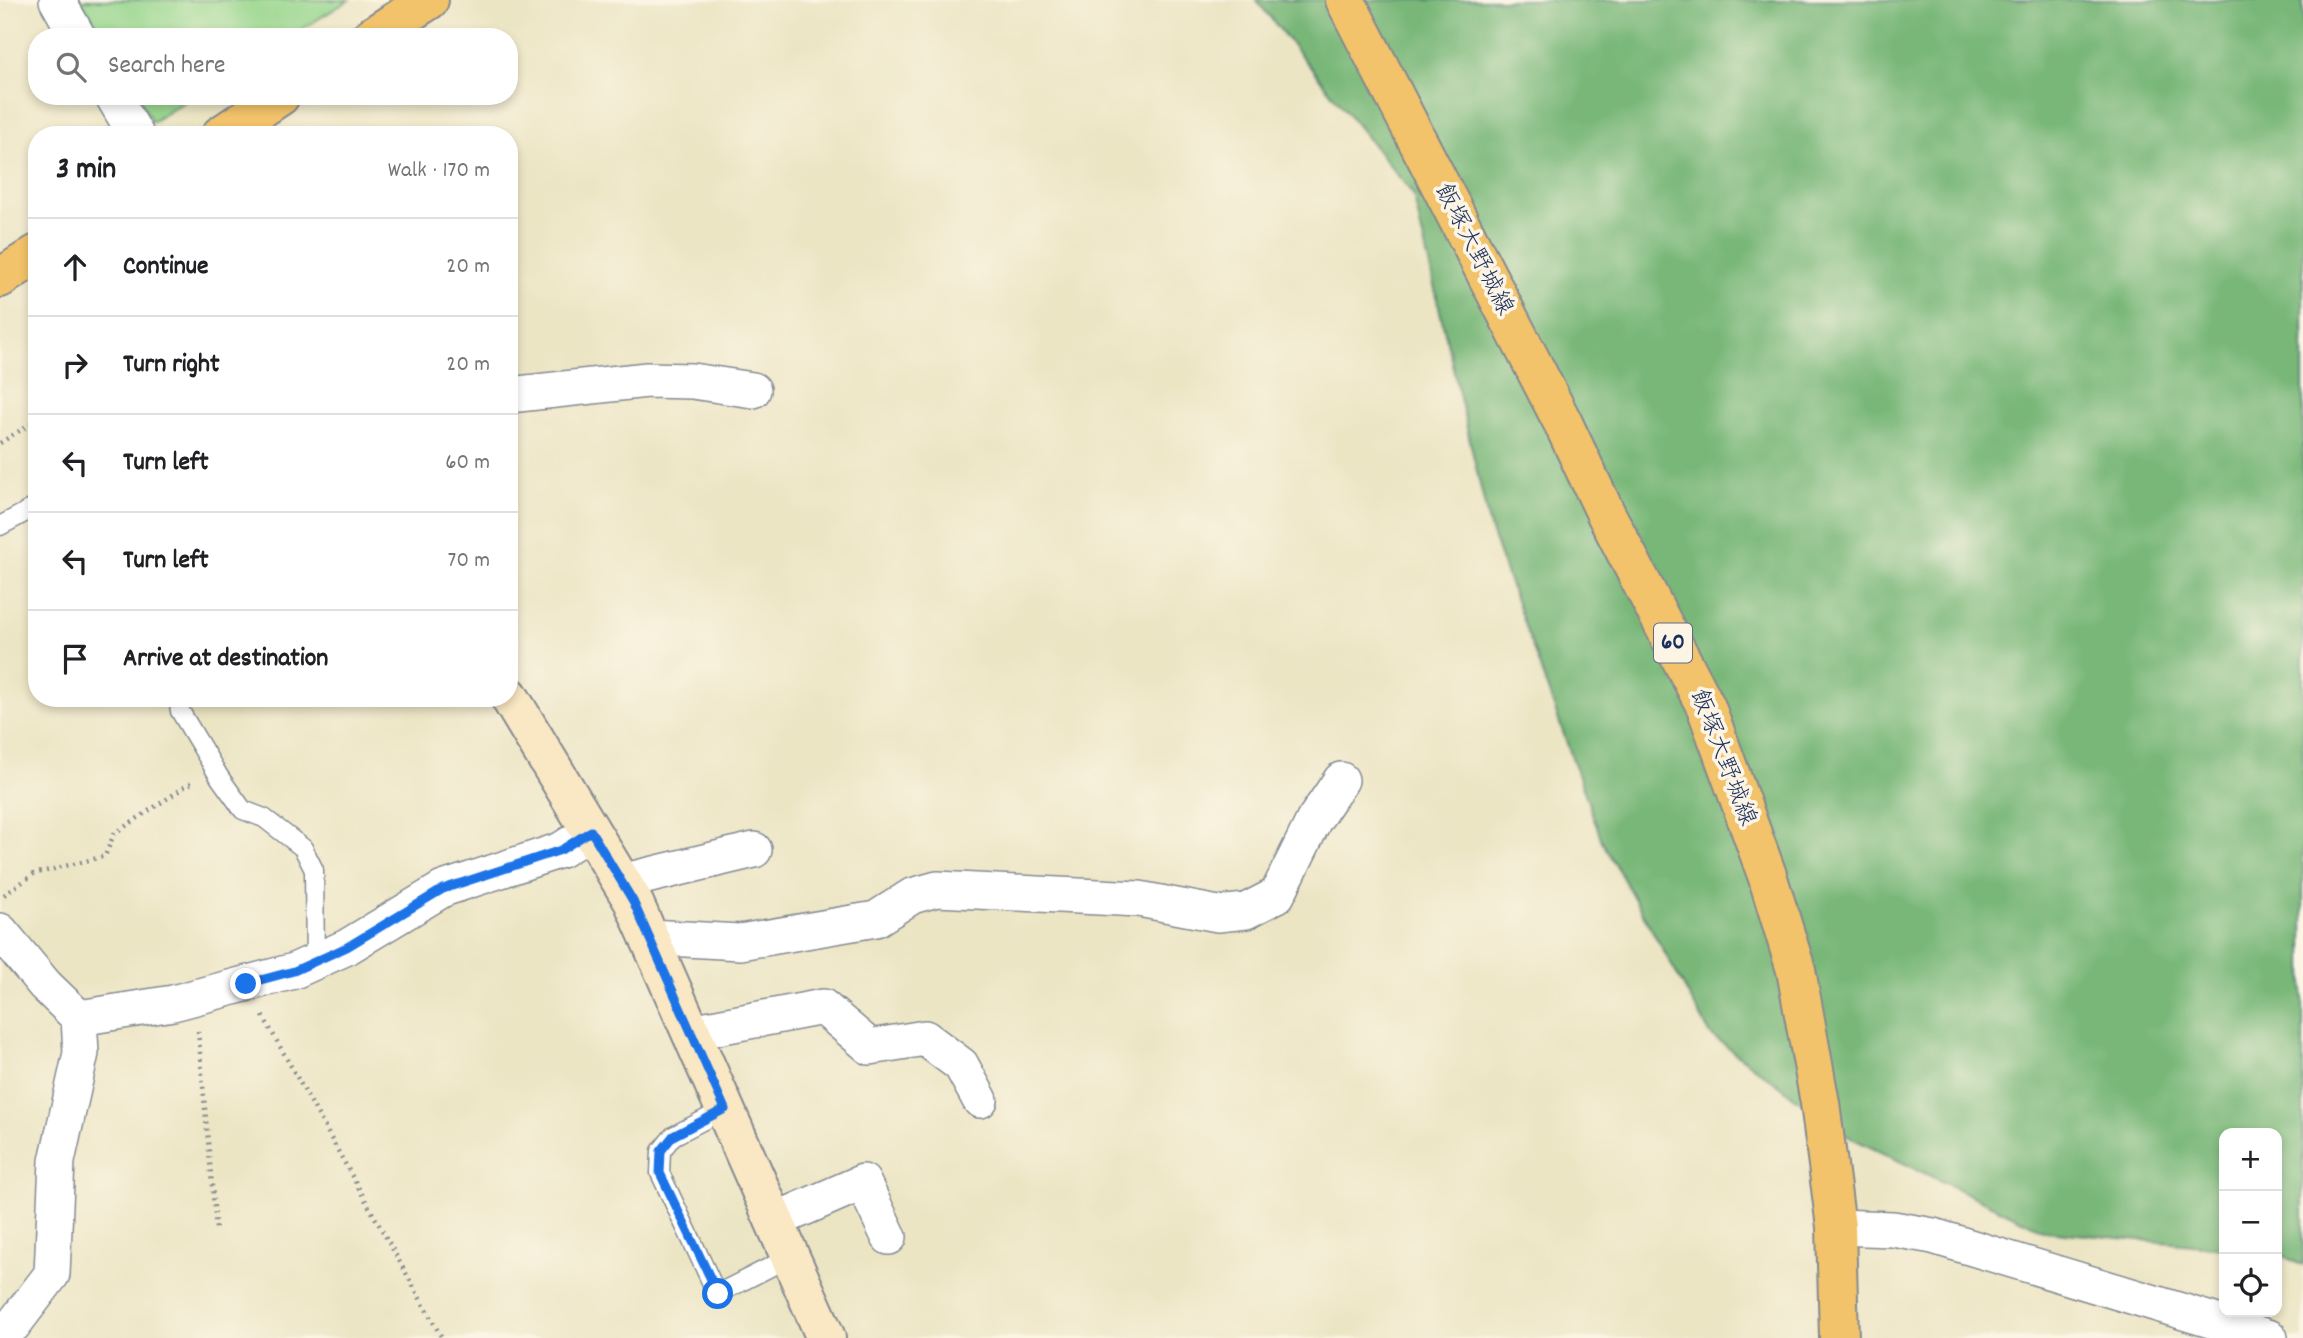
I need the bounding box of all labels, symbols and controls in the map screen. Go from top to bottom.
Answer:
search box [28,28,518,105]
icon: search [52,48,90,86]
text: Search here [108,48,226,85]
text: 3 min [56,150,116,193]
text: Walk · 170 m [388,155,490,188]
street label: 飯塚大野城線 [1425,178,1521,322]
icon: ahead [56,248,94,286]
text: Continue [123,249,208,286]
text: 20 m [446,251,490,284]
icon: right [56,346,94,384]
text: Turn right [123,347,220,384]
text: 20 m [446,349,490,382]
icon: left [56,444,94,482]
text: Turn left [123,445,209,482]
text: 60 m [445,447,490,480]
icon: left [56,542,94,580]
text: Turn left [123,543,209,580]
text: 70 m [448,545,490,578]
road number: 60 [1654,624,1692,663]
icon: arrive [56,640,94,678]
text: Arrive at destination [123,641,328,678]
street label: 飯塚大野城線 [1680,685,1764,831]
route end [230,968,261,999]
map controls [2219,1128,2282,1317]
button: + [2219,1128,2282,1191]
button: − [2219,1191,2282,1254]
button: locate [2219,1254,2282,1317]
route start [702,1278,733,1309]

